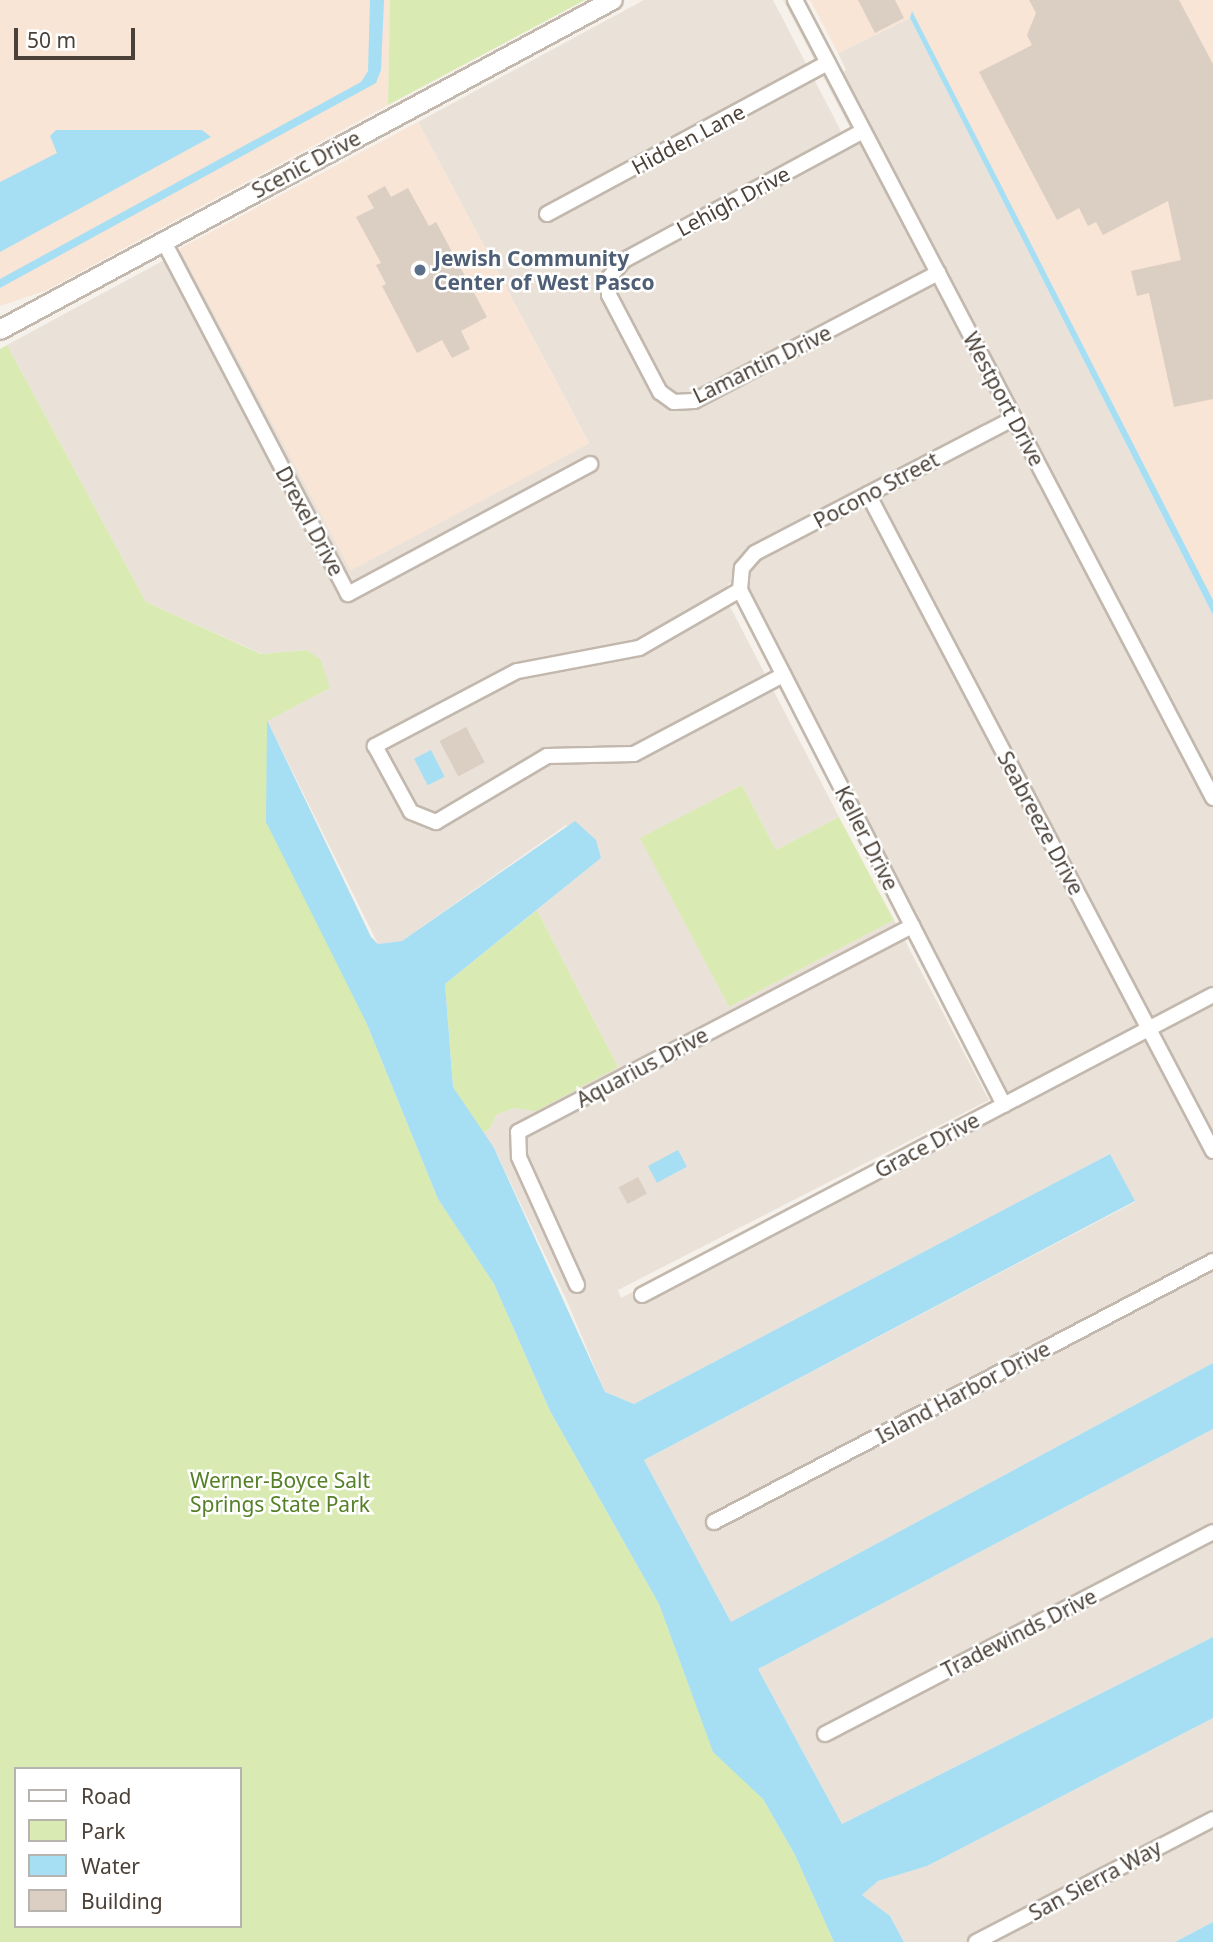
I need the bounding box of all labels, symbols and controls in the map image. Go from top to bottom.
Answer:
scale bar [18,14,138,58]
text: 50 m [27,26,76,54]
street label: Hidden Lane [627,99,749,179]
street label: Scenic Drive [247,125,365,203]
street label: Lehigh Drive [672,161,794,241]
place label: Jewish Community Center of West Pasco [434,245,655,295]
marker: Jewish Community Center of West Pasco [412,262,428,278]
street label: Lamantin Drive [689,320,835,408]
street label: Westport Drive [958,328,1050,470]
street label: Pocono Street [809,446,943,534]
street label: Drexel Drive [271,462,349,580]
street label: Seabreeze Drive [993,747,1089,899]
street label: Keller Drive [830,782,904,894]
street label: Aquarius Drive [572,1022,712,1112]
street label: Grace Drive [870,1107,984,1183]
street label: Island Harbor Drive [872,1335,1054,1449]
park label: Werner-Boyce Salt Springs State Park [190,1467,370,1517]
street label: Tradewinds Drive [937,1583,1101,1683]
legend [14,1767,242,1928]
text: Road [81,1782,131,1810]
text: Park [81,1817,125,1845]
street label: San Sierra Way [1024,1835,1166,1925]
text: Water [81,1852,140,1880]
text: Building [81,1887,163,1915]

